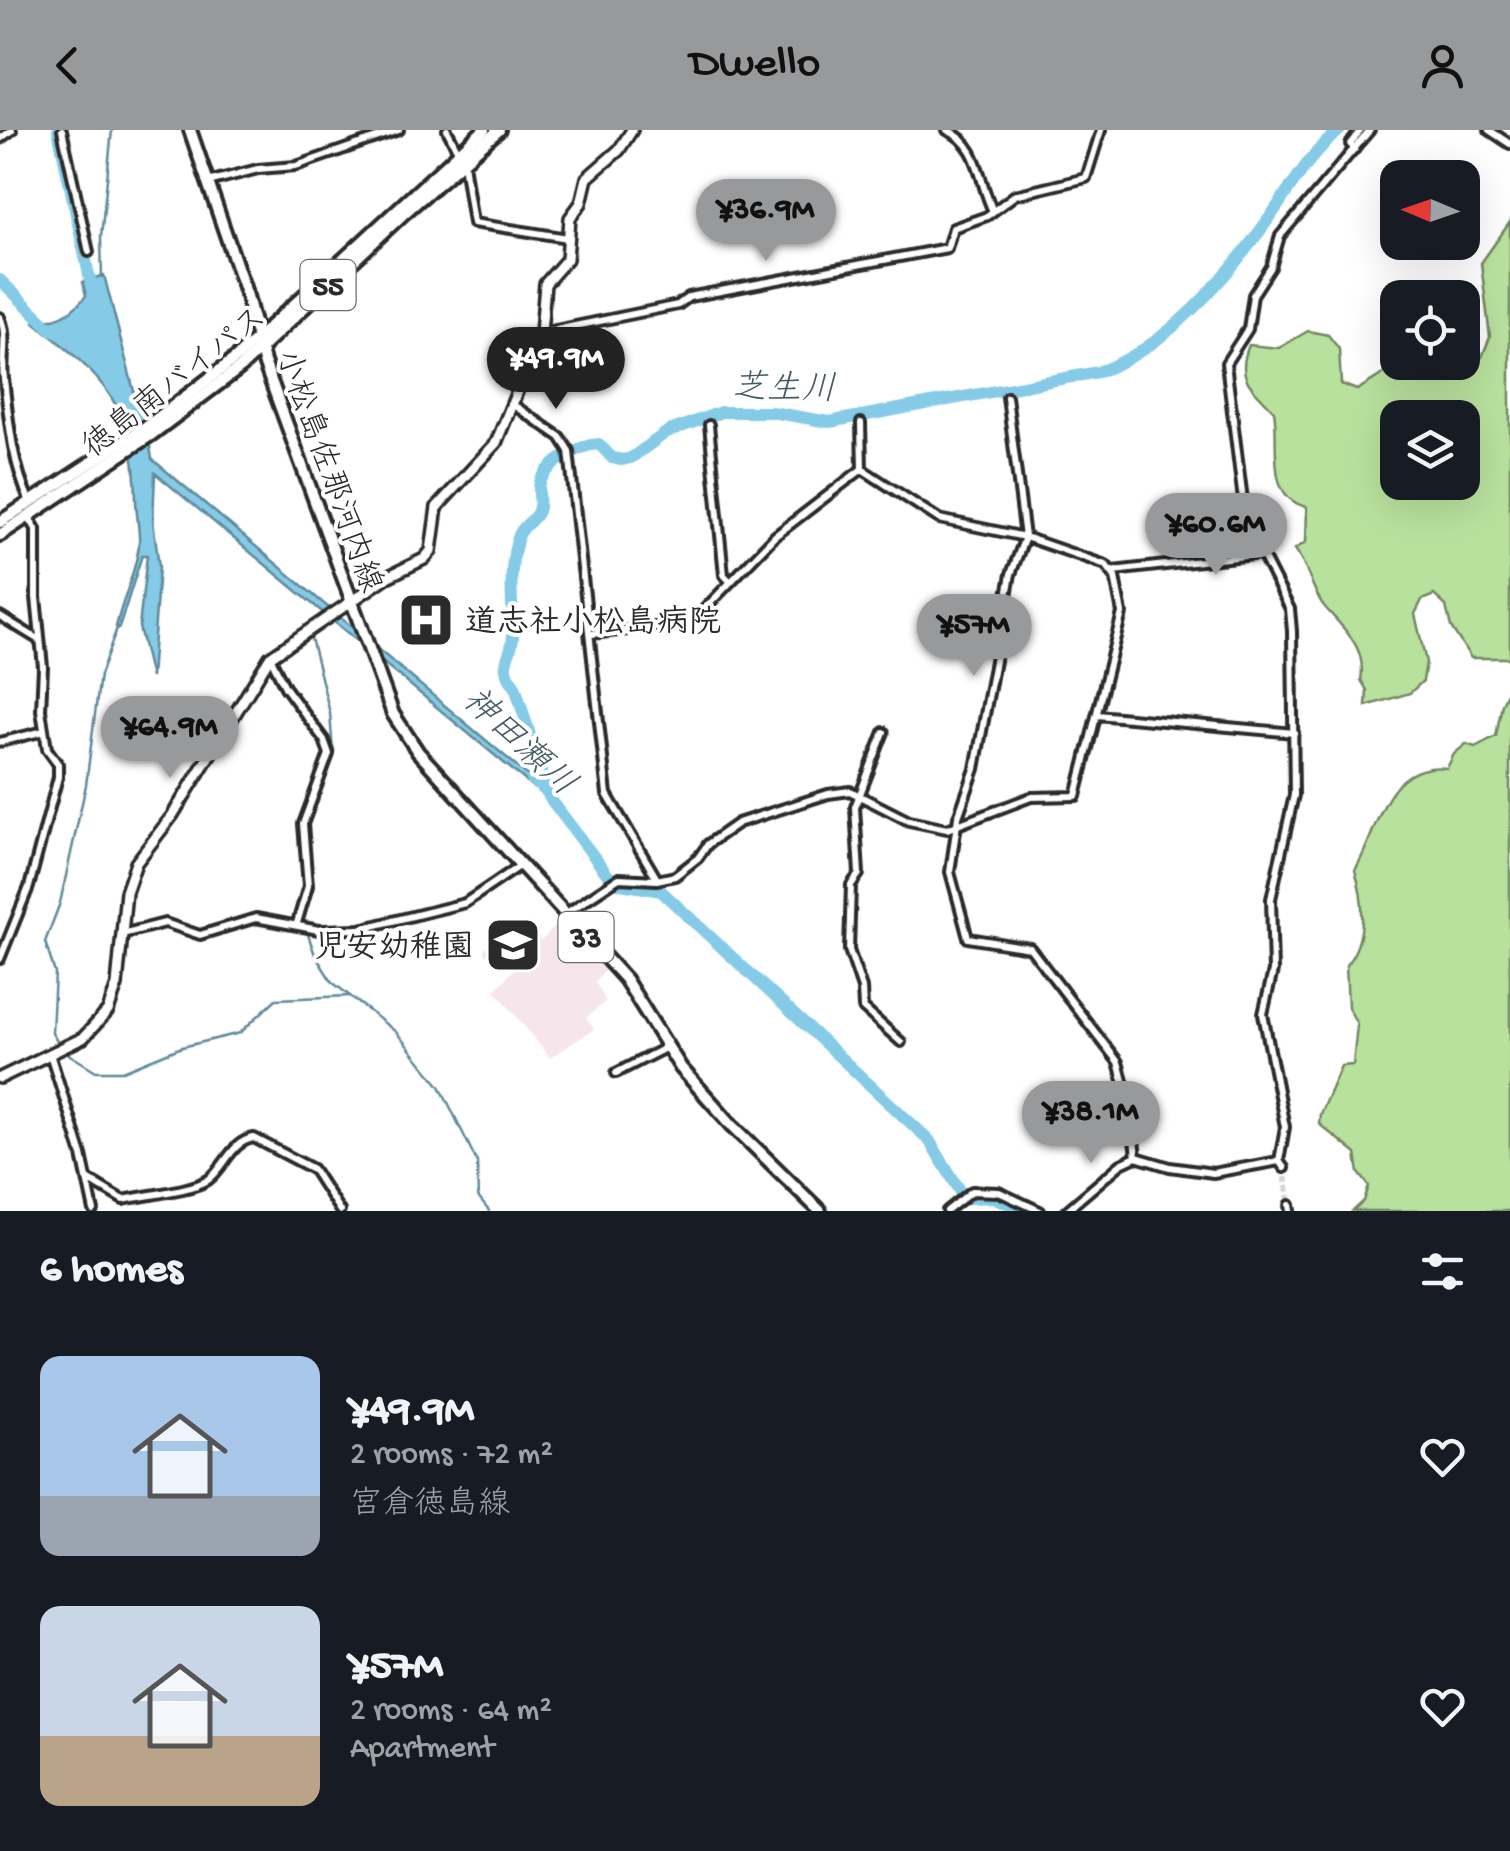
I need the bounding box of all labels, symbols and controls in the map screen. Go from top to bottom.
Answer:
icon: back [40,38,95,93]
icon: person [1415,38,1470,93]
text: Dwello [690,39,820,92]
north arrow [1380,160,1480,260]
map controls [1380,160,1480,500]
pin: ¥36.9M [685,179,847,264]
text: ¥36.9M [718,192,814,230]
road number: 55 [300,260,356,310]
button: locate [1380,280,1480,380]
street label: 徳島南バイパス [75,299,276,468]
pin: ¥49.9M [475,327,637,412]
text: ¥49.9M [509,340,603,378]
street label: 小松島佐那河内線 [265,344,390,598]
water label: 芝生川 [731,369,837,413]
button: layers [1380,400,1480,500]
pin: ¥60.6M [1135,493,1297,578]
text: ¥60.6M [1167,506,1265,544]
hospital icon: 道志社小松島病院 [396,590,456,650]
pin: ¥57M [915,594,1033,679]
place label: 道志社小松島病院 [465,604,721,644]
text: ¥57M [939,607,1009,645]
water label: 神田瀬川 [452,680,584,807]
pin: ¥64.9M [89,696,251,781]
text: ¥64.9M [123,709,217,747]
road number: 33 [558,912,614,962]
school or university icon: 児安幼稚園 [483,915,543,975]
place label: 児安幼稚園 [314,929,474,969]
pin: ¥38.1M [1010,1081,1172,1166]
text: ¥38.1M [1044,1094,1138,1132]
icon: filters [1415,1244,1470,1299]
text: 6 homes [40,1247,183,1296]
text: ¥49.9M [350,1388,474,1437]
icon: home [120,1396,240,1516]
icon: heart [1415,1429,1470,1484]
text: 2 rooms · 72 m² [350,1437,553,1475]
text: 宮倉徳島線 [350,1487,510,1525]
text: ¥57M [350,1644,443,1693]
icon: home [120,1646,240,1766]
icon: heart [1415,1679,1470,1734]
text: 2 rooms · 64 m² [350,1693,552,1731]
text: Apartment [350,1731,494,1769]

